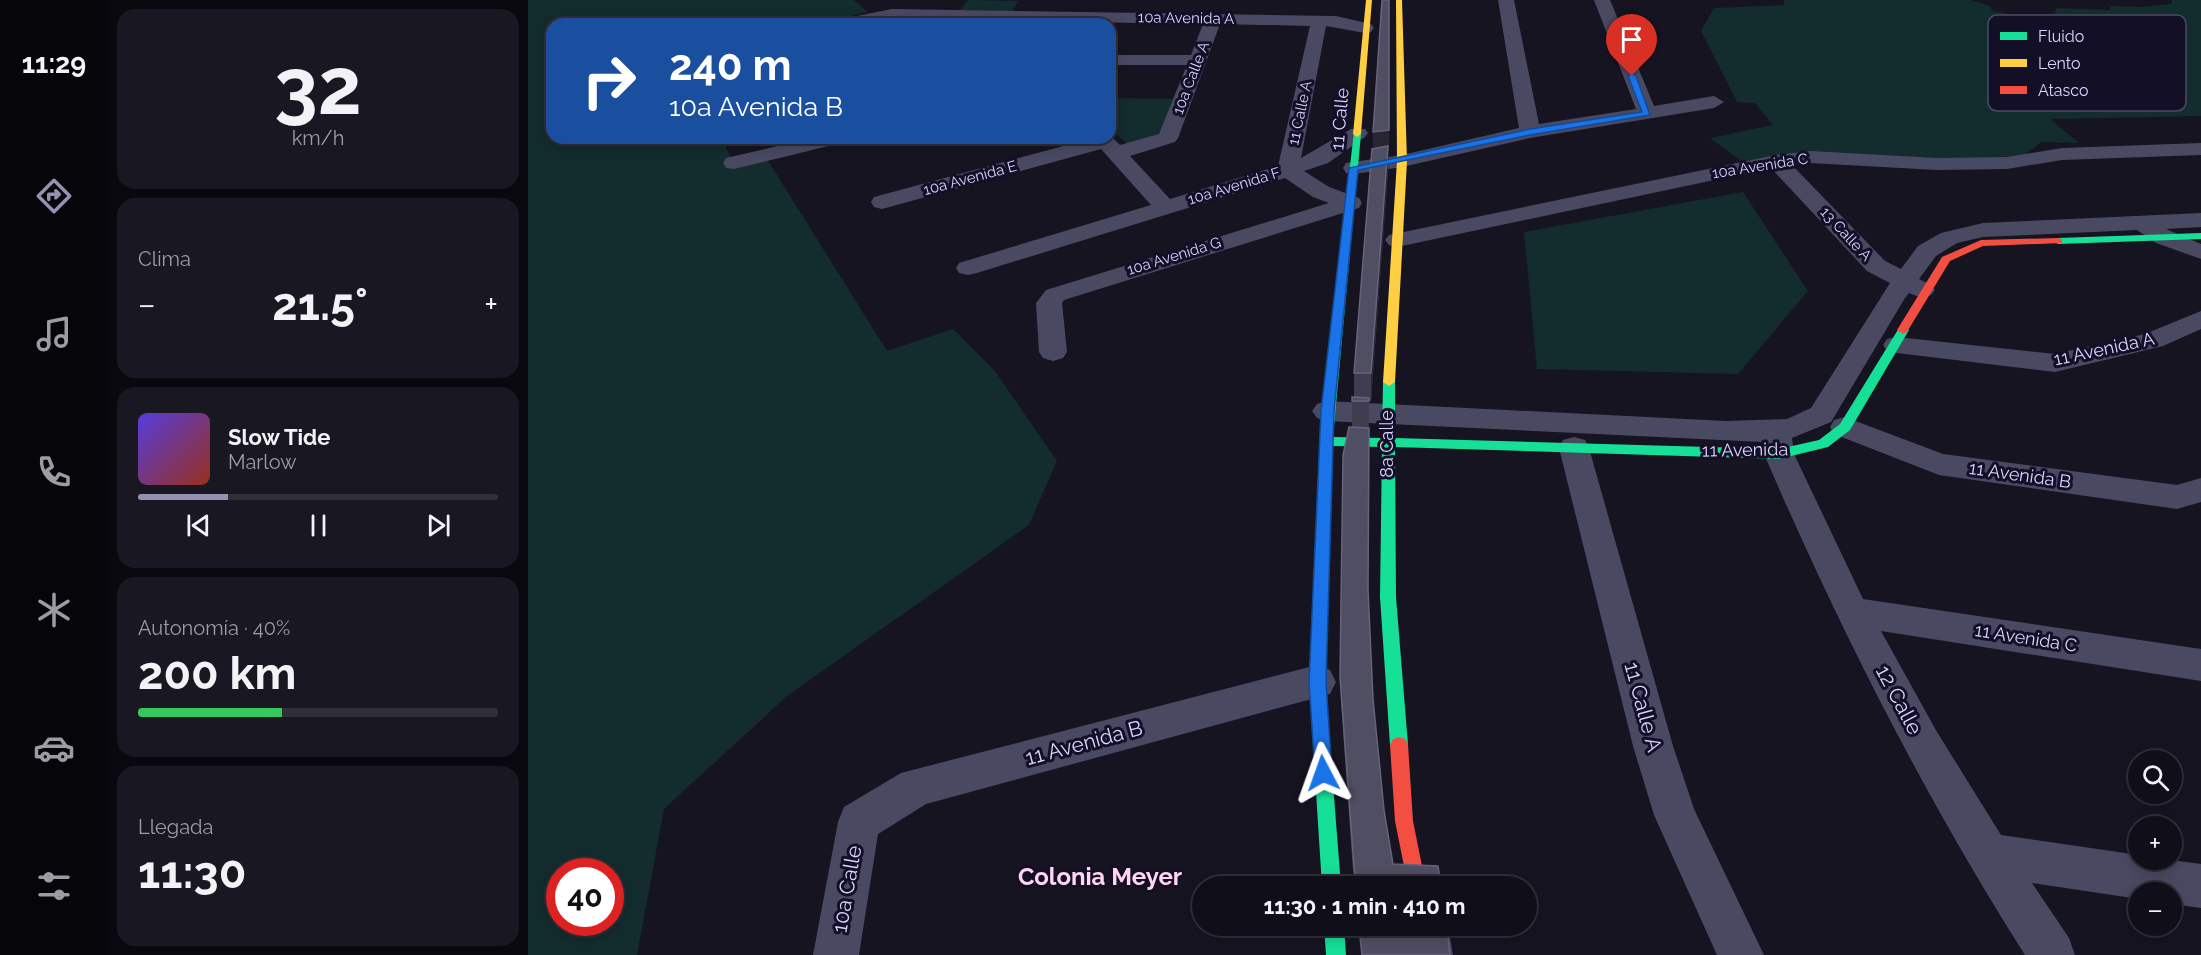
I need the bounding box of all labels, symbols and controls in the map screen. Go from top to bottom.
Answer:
street label: 10a Avenida A [1138,8,1234,28]
pin [1606,14,1657,76]
legend [1988,15,2186,111]
icon: arrive [1615,23,1648,56]
text: Fluido [2038,27,2084,46]
street label: 10a Calle A [1169,39,1213,117]
text: 32 [274,41,362,132]
text: 240 m [669,41,792,90]
icon: right [570,42,648,120]
text: 11:29 [22,48,86,79]
text: Lento [2038,54,2081,73]
street label: 11 Calle A [1284,79,1316,147]
text: Atasco [2038,81,2089,100]
street label: 11 Calle [1326,86,1353,151]
text: 10a Avenida B [669,91,843,122]
text: km/h [292,126,344,150]
street label: 10a Avenida C [1711,150,1809,182]
street label: 10a Avenida E [921,157,1019,199]
street label: 10a Avenida F [1186,163,1282,209]
icon: directions [33,175,75,217]
street label: 13 Calle A [1817,203,1875,265]
street label: 10a Avenida G [1125,233,1223,279]
text: Clima [138,247,191,271]
text: 21.5° [272,278,368,331]
text: − [138,285,156,324]
text: + [484,285,498,324]
icon: music [33,313,75,355]
street label: 11 Avenida A [2052,328,2156,369]
street label: 8a Calle [1376,410,1397,478]
text: Slow Tide [228,424,330,450]
street label: 11 Avenida [1702,438,1788,461]
text: Marlow [228,450,297,474]
icon: phone [33,451,75,493]
street label: 11 Avenida B [1968,457,2072,492]
icon: previous [182,509,215,542]
icon: pause [302,509,335,542]
icon: next [422,509,455,542]
icon: climate [33,589,75,631]
text: Autonomía · 40% [138,616,290,640]
street label: 11 Avenida C [1973,619,2079,656]
text: 200 km [138,647,296,700]
street label: 11 Calle A [1620,659,1667,754]
street label: 12 Calle [1871,661,1928,739]
street label: 11 Avenida B [1023,715,1145,770]
icon: car [33,727,75,769]
position arrow [1291,741,1355,805]
map controls [2128,750,2182,936]
button: search [2128,750,2182,804]
text: Llegada [138,815,213,839]
button: + [2128,816,2182,870]
street label: 10a Calle [827,843,866,935]
text: 11:30 [138,846,246,899]
speed limit sign: 40 [546,858,624,936]
district label: Colonia Meyer [1018,862,1182,891]
icon: filters [33,865,75,907]
button: − [2128,882,2182,936]
text: 11:30 · 1 min · 410 m [1263,893,1466,919]

